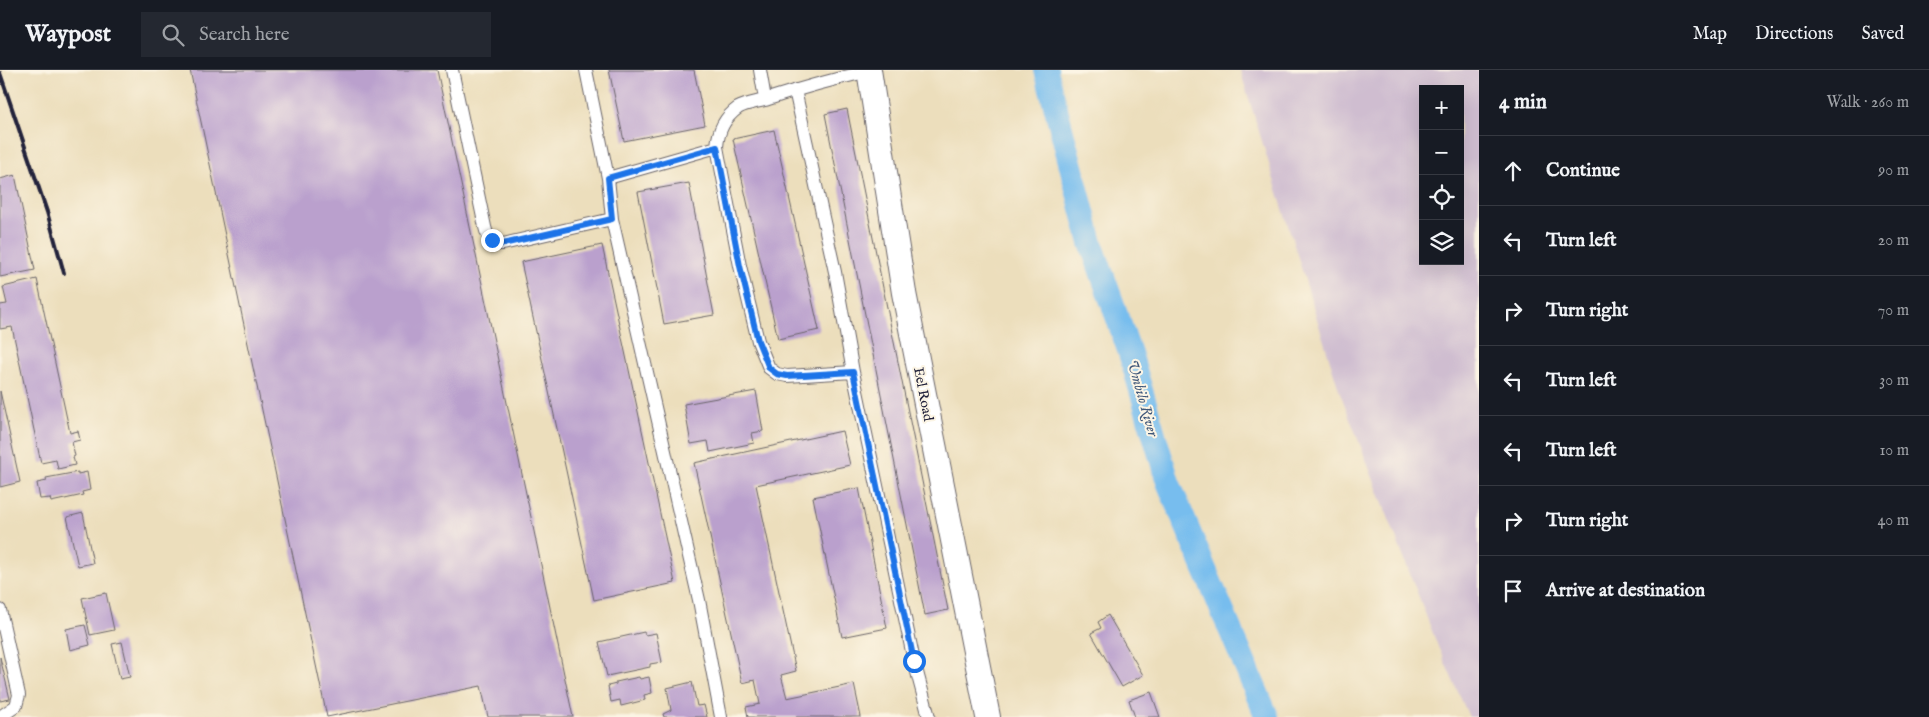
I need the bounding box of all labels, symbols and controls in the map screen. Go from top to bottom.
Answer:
search box [141,12,491,57]
text: Waypost [25,19,111,50]
icon: search [159,21,187,49]
text: Search here [199,23,290,47]
text: Map [1693,23,1727,46]
text: Directions [1755,23,1833,46]
text: Saved [1861,23,1904,46]
map controls [1419,85,1464,265]
button: + [1419,85,1464,130]
text: 4 min [1499,89,1547,116]
text: Walk · 260 m [1826,93,1909,113]
button: − [1419,130,1464,175]
icon: ahead [1499,157,1527,185]
text: Continue [1546,159,1620,183]
text: 90 m [1878,161,1909,181]
button: locate [1419,175,1464,220]
button: layers [1419,220,1464,265]
icon: left [1499,227,1527,255]
route end [481,229,504,252]
text: Turn left [1546,229,1617,253]
text: 20 m [1878,231,1909,251]
icon: right [1499,297,1527,325]
text: Turn right [1546,299,1628,323]
text: 70 m [1878,301,1909,321]
water label: Umbilo River [1122,358,1163,440]
street label: Eel Road [909,366,937,423]
icon: left [1499,367,1527,395]
text: Turn left [1546,369,1617,393]
text: 30 m [1879,371,1909,391]
icon: left [1499,437,1527,465]
text: Turn left [1546,439,1617,463]
text: 10 m [1879,441,1909,461]
icon: right [1499,507,1527,535]
text: Turn right [1546,509,1628,533]
text: 40 m [1877,511,1909,531]
icon: arrive [1499,577,1527,605]
text: Arrive at destination [1546,579,1705,603]
route start [903,650,926,673]

